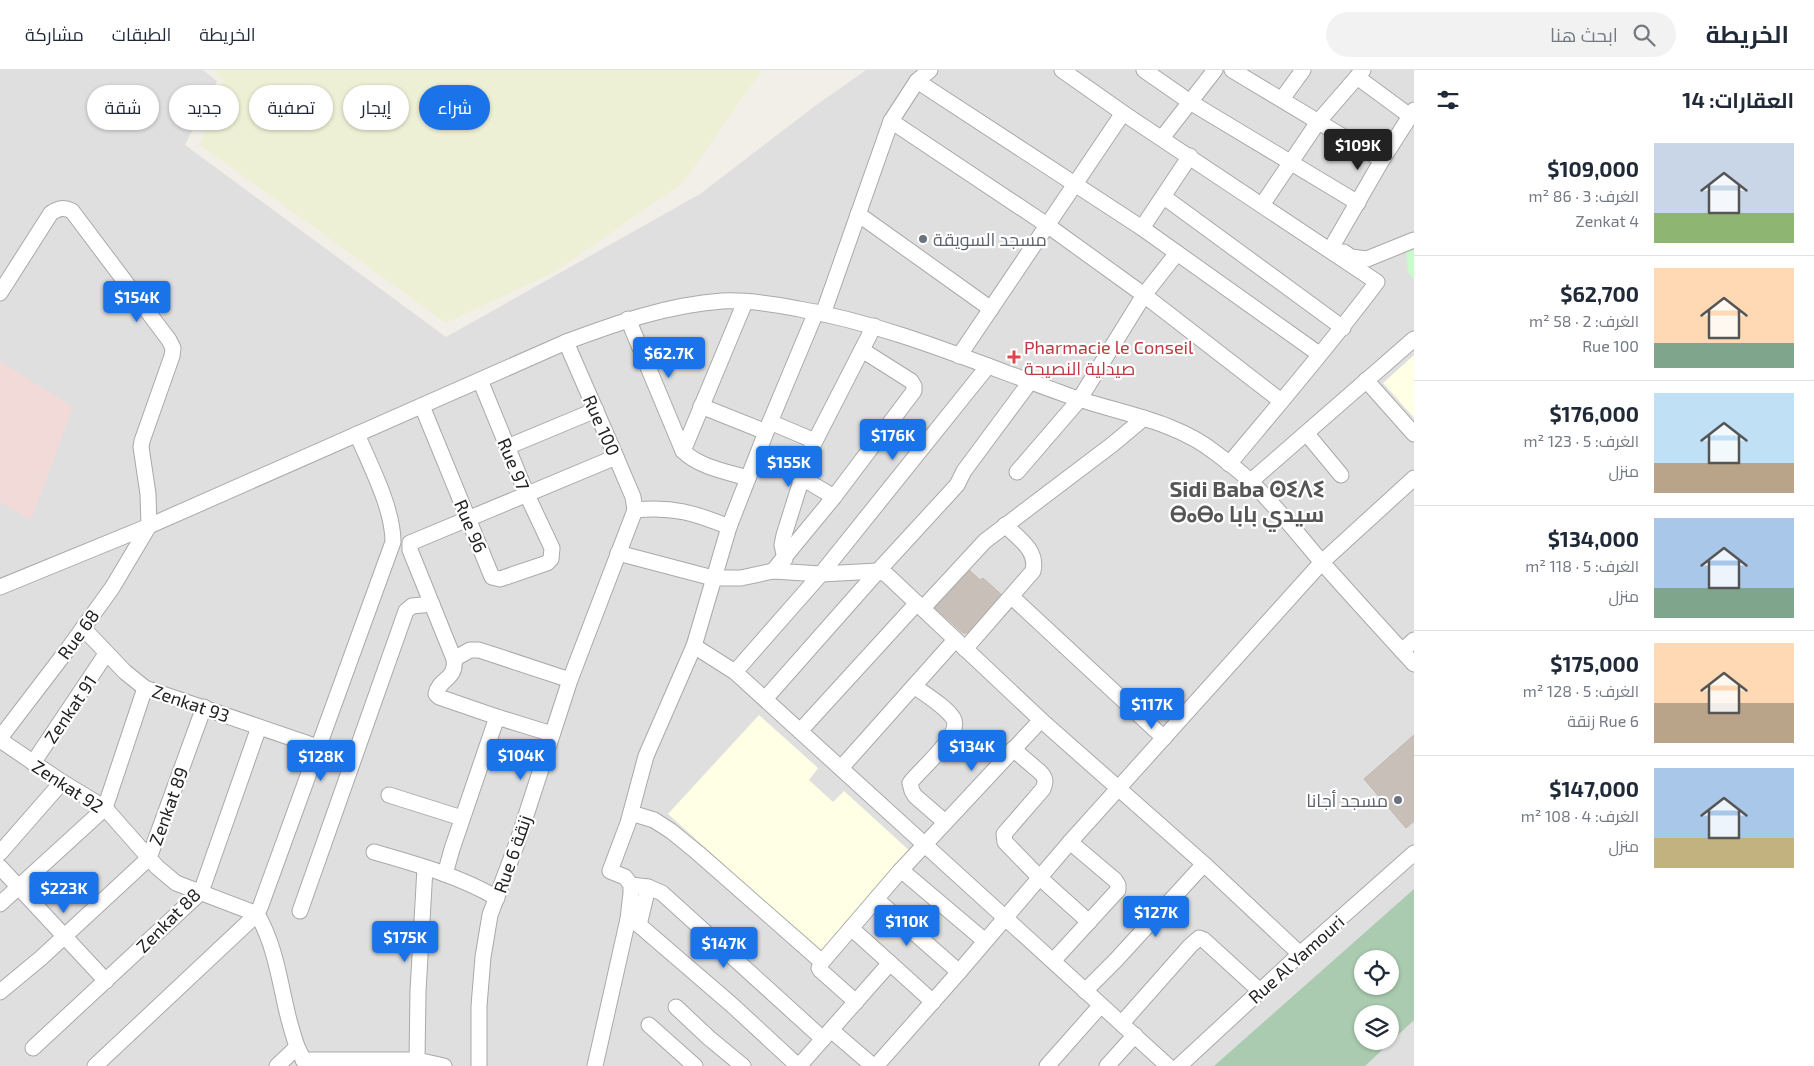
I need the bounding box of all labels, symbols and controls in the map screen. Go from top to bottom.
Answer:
search box [1326,12,1676,57]
text: الخريطة [1706,19,1789,48]
icon: search [1630,21,1658,49]
text: مشاركة [25,23,84,45]
text: الطبقات [112,23,171,45]
text: الخريطة [199,23,256,45]
text: ابحث هنا [1550,23,1618,46]
chip: شقة [87,85,159,130]
chip: جديد [169,85,239,130]
chip: تصفية [249,85,333,130]
chip: إيجار [343,85,409,130]
chip: شراء [419,85,490,130]
icon: filters [1434,86,1462,114]
text: العقارات: 14 [1682,87,1794,112]
pin: $109K [1323,128,1393,171]
text: $109K [1335,135,1381,154]
text: $109,000 [1547,156,1639,181]
icon: home [1694,163,1754,223]
text: الغرف: 3 · 86 m² [1529,186,1639,205]
text: Zenkat 4 [1576,211,1639,230]
place label: مسجد السويقة [933,228,1047,251]
marker: مسجد السويقة [917,233,929,245]
pin: $154K [102,280,172,323]
text: $62,700 [1560,281,1639,306]
text: $154K [114,287,160,306]
icon: home [1694,288,1754,348]
text: الغرف: 2 · 58 m² [1529,311,1639,330]
pin: $62.7K [628,336,710,379]
place label: Pharmacie le Conseil صيدلية النصيحة [1024,336,1194,379]
text: Rue 100 [1582,336,1639,355]
text: $62.7K [644,343,694,362]
marker: Pharmacie le Conseil صيدلية النصيحة [1008,351,1020,363]
street label: Rue 100 [579,391,625,459]
text: $176,000 [1549,401,1639,426]
icon: home [1694,413,1754,473]
pin: $176K [858,418,928,461]
text: $176K [871,425,915,444]
text: الغرف: 5 · 123 m² [1523,431,1639,450]
street label: Rue 97 [493,435,535,493]
pin: $155K [754,446,824,488]
text: $155K [767,452,811,471]
text: منزل [1609,461,1639,480]
district label: Sidi Baba ⵙⵉⴷⵉ ⴱⴰⴱⴰ سيدي بابا [1169,475,1325,532]
street label: Rue 96 [450,496,492,556]
text: $134,000 [1548,526,1639,551]
icon: home [1694,538,1754,598]
text: الغرف: 5 · 118 m² [1525,556,1639,575]
text: منزل [1609,586,1639,605]
street label: Rue 68 [53,605,103,663]
text: $175,000 [1550,651,1639,676]
icon: home [1694,663,1754,723]
street label: Zenkat 91 [39,671,101,747]
street label: Zenkat 93 [149,679,233,727]
text: الغرف: 5 · 128 m² [1523,681,1639,700]
pin: $117K [1117,688,1187,730]
text: $117K [1131,694,1173,713]
text: Rue 6 زنقة [1567,711,1639,730]
pin: $134K [937,730,1007,772]
text: $134K [949,736,995,755]
pin: $104K [486,738,556,781]
pin: $128K [286,740,356,782]
text: $104K [498,745,544,764]
text: $128K [298,746,344,765]
street label: Zenkat 92 [28,755,108,817]
street label: Zenkat 89 [144,764,192,848]
text: $147,000 [1549,776,1639,801]
icon: home [1694,788,1754,848]
place label: مسجد أجانا [1306,789,1388,811]
marker: مسجد أجانا [1392,794,1404,806]
text: الغرف: 4 · 108 m² [1521,806,1639,825]
street label: Rue 6 زنقة [488,812,537,896]
text: منزل [1609,836,1639,855]
pin: $223K [29,872,99,914]
text: $223K [40,878,88,897]
street label: Zenkat 88 [131,883,205,957]
pin: $127K [1121,896,1191,938]
text: $127K [1134,902,1178,921]
pin: $110K [872,904,942,947]
street label: Rue Al Yamouri [1244,910,1348,1008]
text: $110K [885,911,929,930]
pin: $175K [370,920,440,963]
pin: $147K [689,926,759,969]
text: $175K [383,927,427,946]
text: $147K [702,933,746,952]
map controls [1354,950,1399,1050]
button: locate [1354,950,1399,995]
button: layers [1354,1005,1399,1050]

